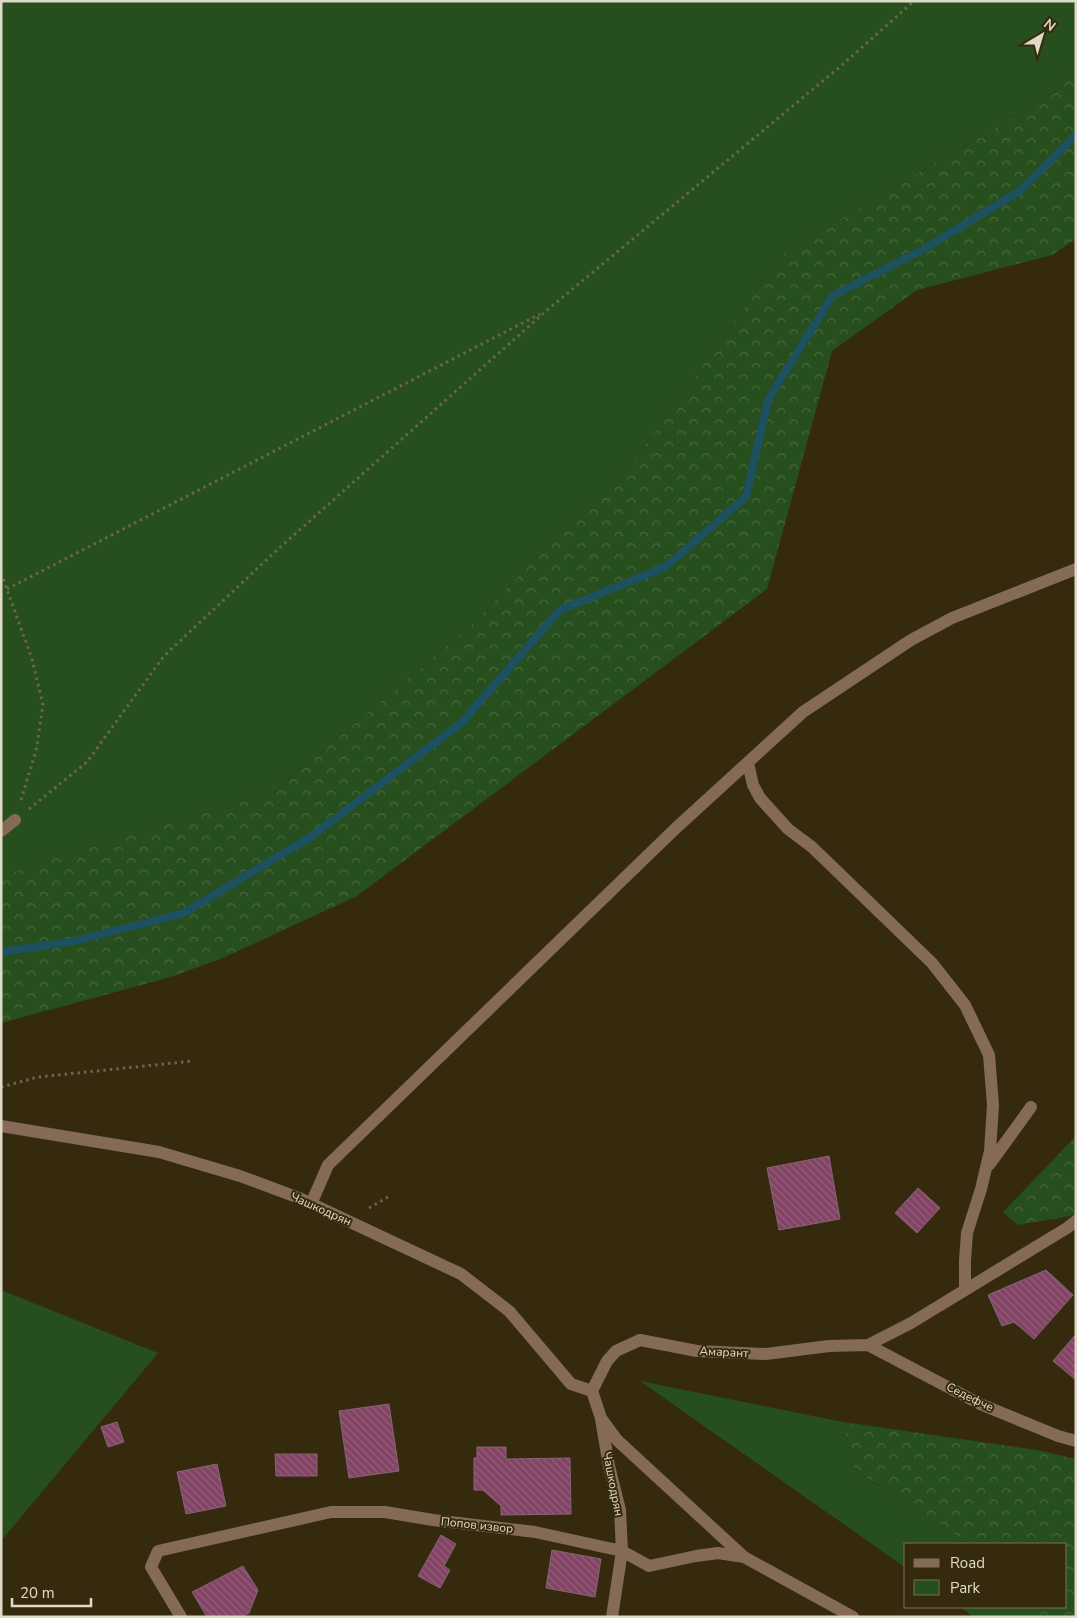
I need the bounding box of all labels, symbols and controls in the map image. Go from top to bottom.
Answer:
north arrow [1017,10,1067,60]
text: N [1040,14,1060,36]
street label: Чашкодрян [288,1188,354,1230]
street label: Амарант [699,1343,750,1361]
street label: Седефче [944,1379,996,1415]
street label: Чашкодрян [599,1451,627,1517]
street label: Попов извор [440,1513,514,1537]
legend [904,1543,1067,1608]
text: Road [950,1553,985,1573]
scale bar [12,1576,91,1608]
text: Park [950,1578,980,1598]
text: 20 m [20,1583,55,1603]

